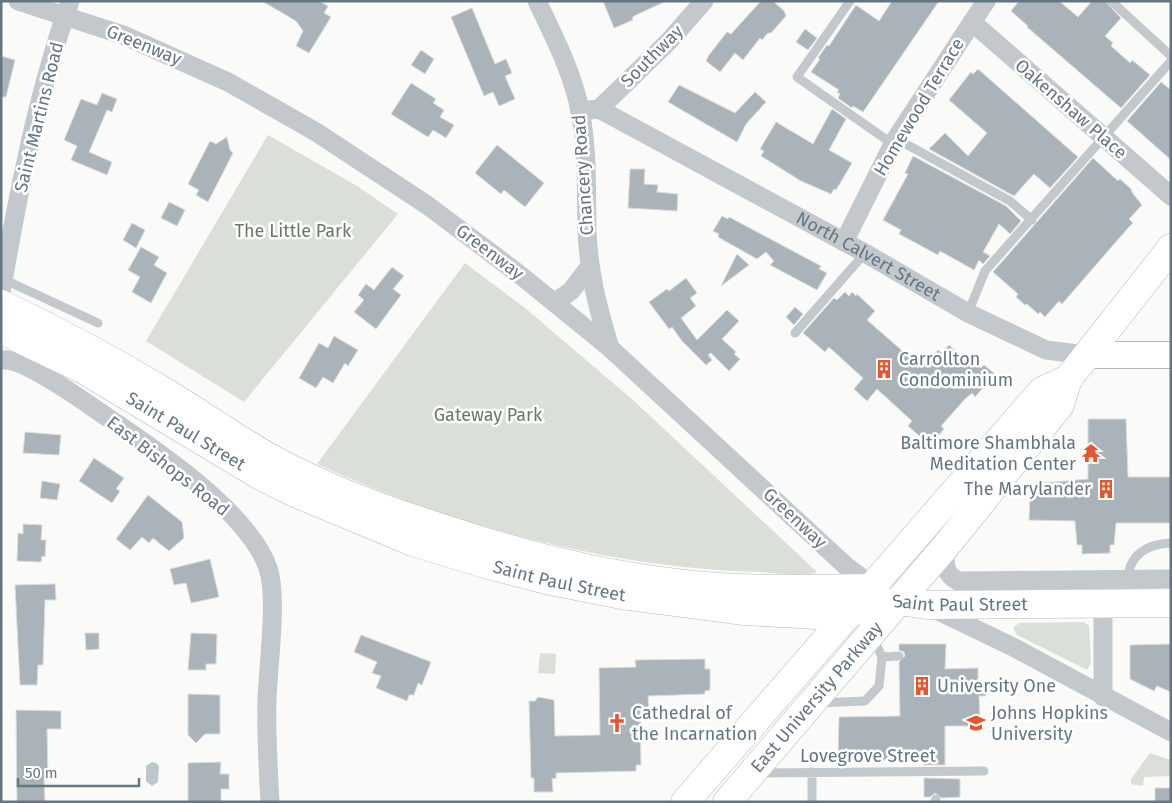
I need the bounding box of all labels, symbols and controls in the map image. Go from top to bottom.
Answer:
street label: Greenway [103,20,185,70]
street label: Southway [616,20,688,92]
street label: Homewood Terrace [869,34,969,180]
street label: Saint Martins Road [10,40,68,194]
street label: Oakenshaw Place [1011,54,1131,164]
street label: Chancery Road [568,114,598,236]
street label: North Calvert Street [792,207,945,306]
street label: Greenway [452,219,528,285]
park label: The Little Park [235,220,352,242]
place label: Carrollton Condominium [899,348,1013,391]
building icon: Carrollton Condominium [873,358,895,380]
street label: Saint Paul Street [122,387,250,476]
park label: Gateway Park [434,404,543,426]
street label: East Bishops Road [102,411,234,521]
place label: Baltimore Shambhala Meditation Center [900,432,1076,475]
temple icon: Baltimore Shambhala Meditation Center [1080,442,1102,464]
place label: The Marylander [964,478,1091,500]
building icon: The Marylander [1095,478,1117,500]
street label: Greenway [759,483,831,553]
street label: Saint Paul Street [491,556,627,606]
street label: Saint Paul Street [890,589,1028,616]
street label: East University Parkway [746,617,887,777]
building icon: University One [911,675,933,697]
place label: University One [937,675,1056,697]
place label: Cathedral of the Incarnation [632,702,758,745]
place label: Johns Hopkins University [991,702,1108,745]
church icon: Cathedral of the Incarnation [606,712,628,734]
school or university icon: Johns Hopkins University [965,712,987,734]
street label: Lovegrove Street [800,745,936,767]
scale bar [18,756,139,788]
text: 50 m [25,764,58,782]

